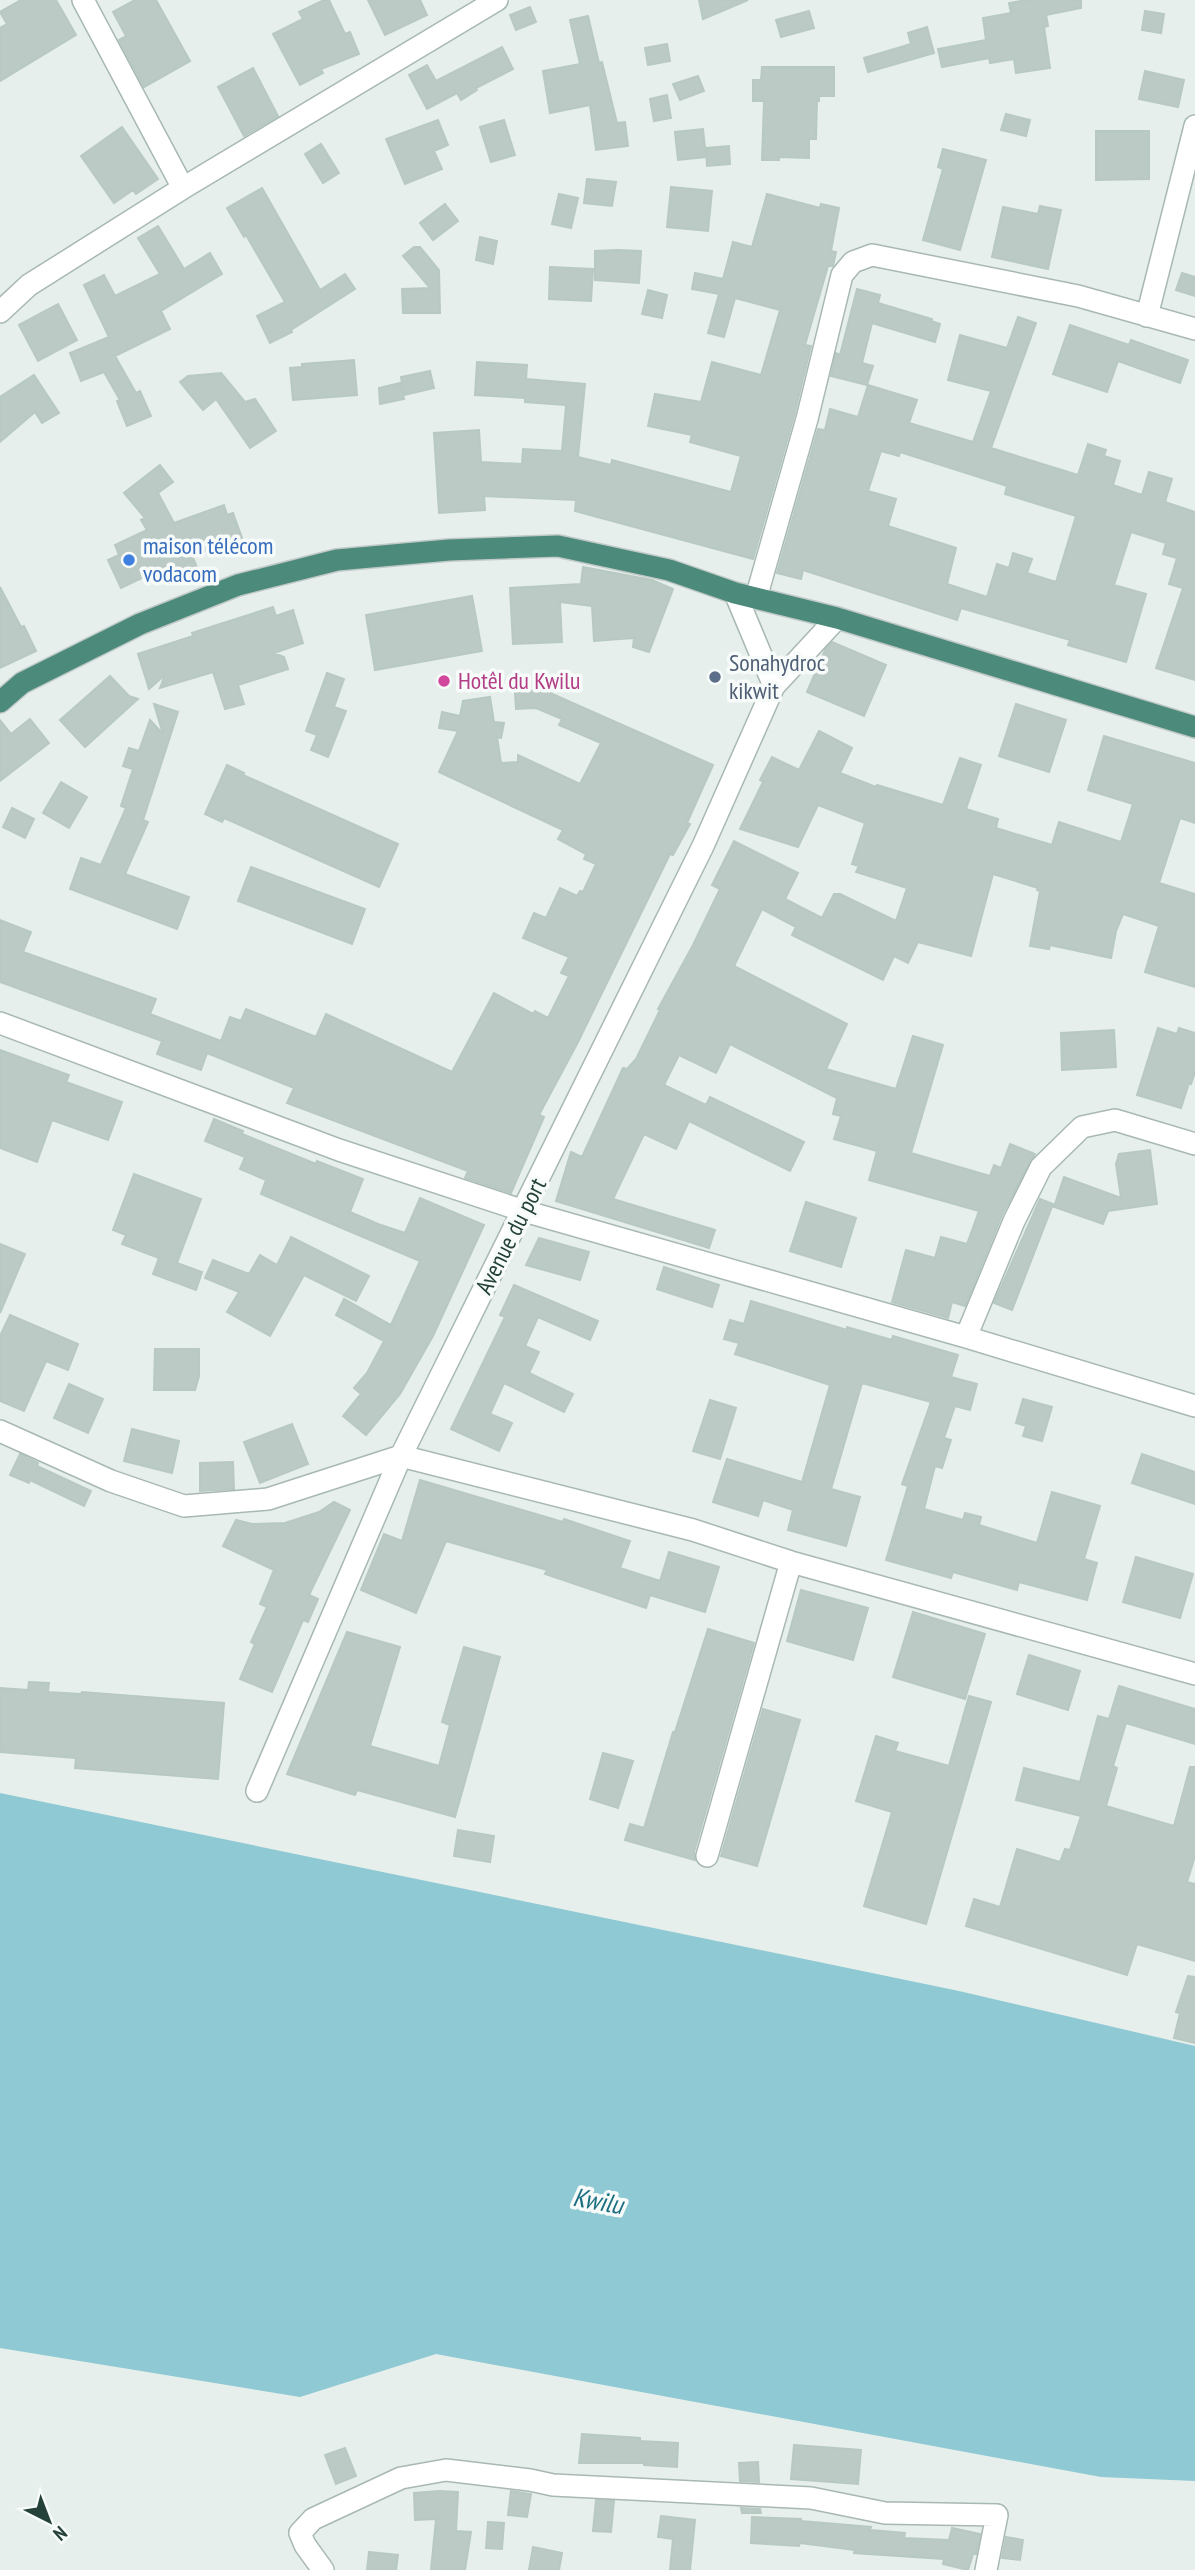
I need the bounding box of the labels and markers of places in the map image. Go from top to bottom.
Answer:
place label: maison télécom vodacom [143,530,273,589]
marker: maison télécom vodacom [121,552,137,568]
place label: Sonahydroc kikwit [729,647,826,706]
place label: Hotêl du Kwilu [458,665,580,696]
marker: Sonahydroc kikwit [707,669,723,685]
marker: Hotêl du Kwilu [436,673,452,689]

